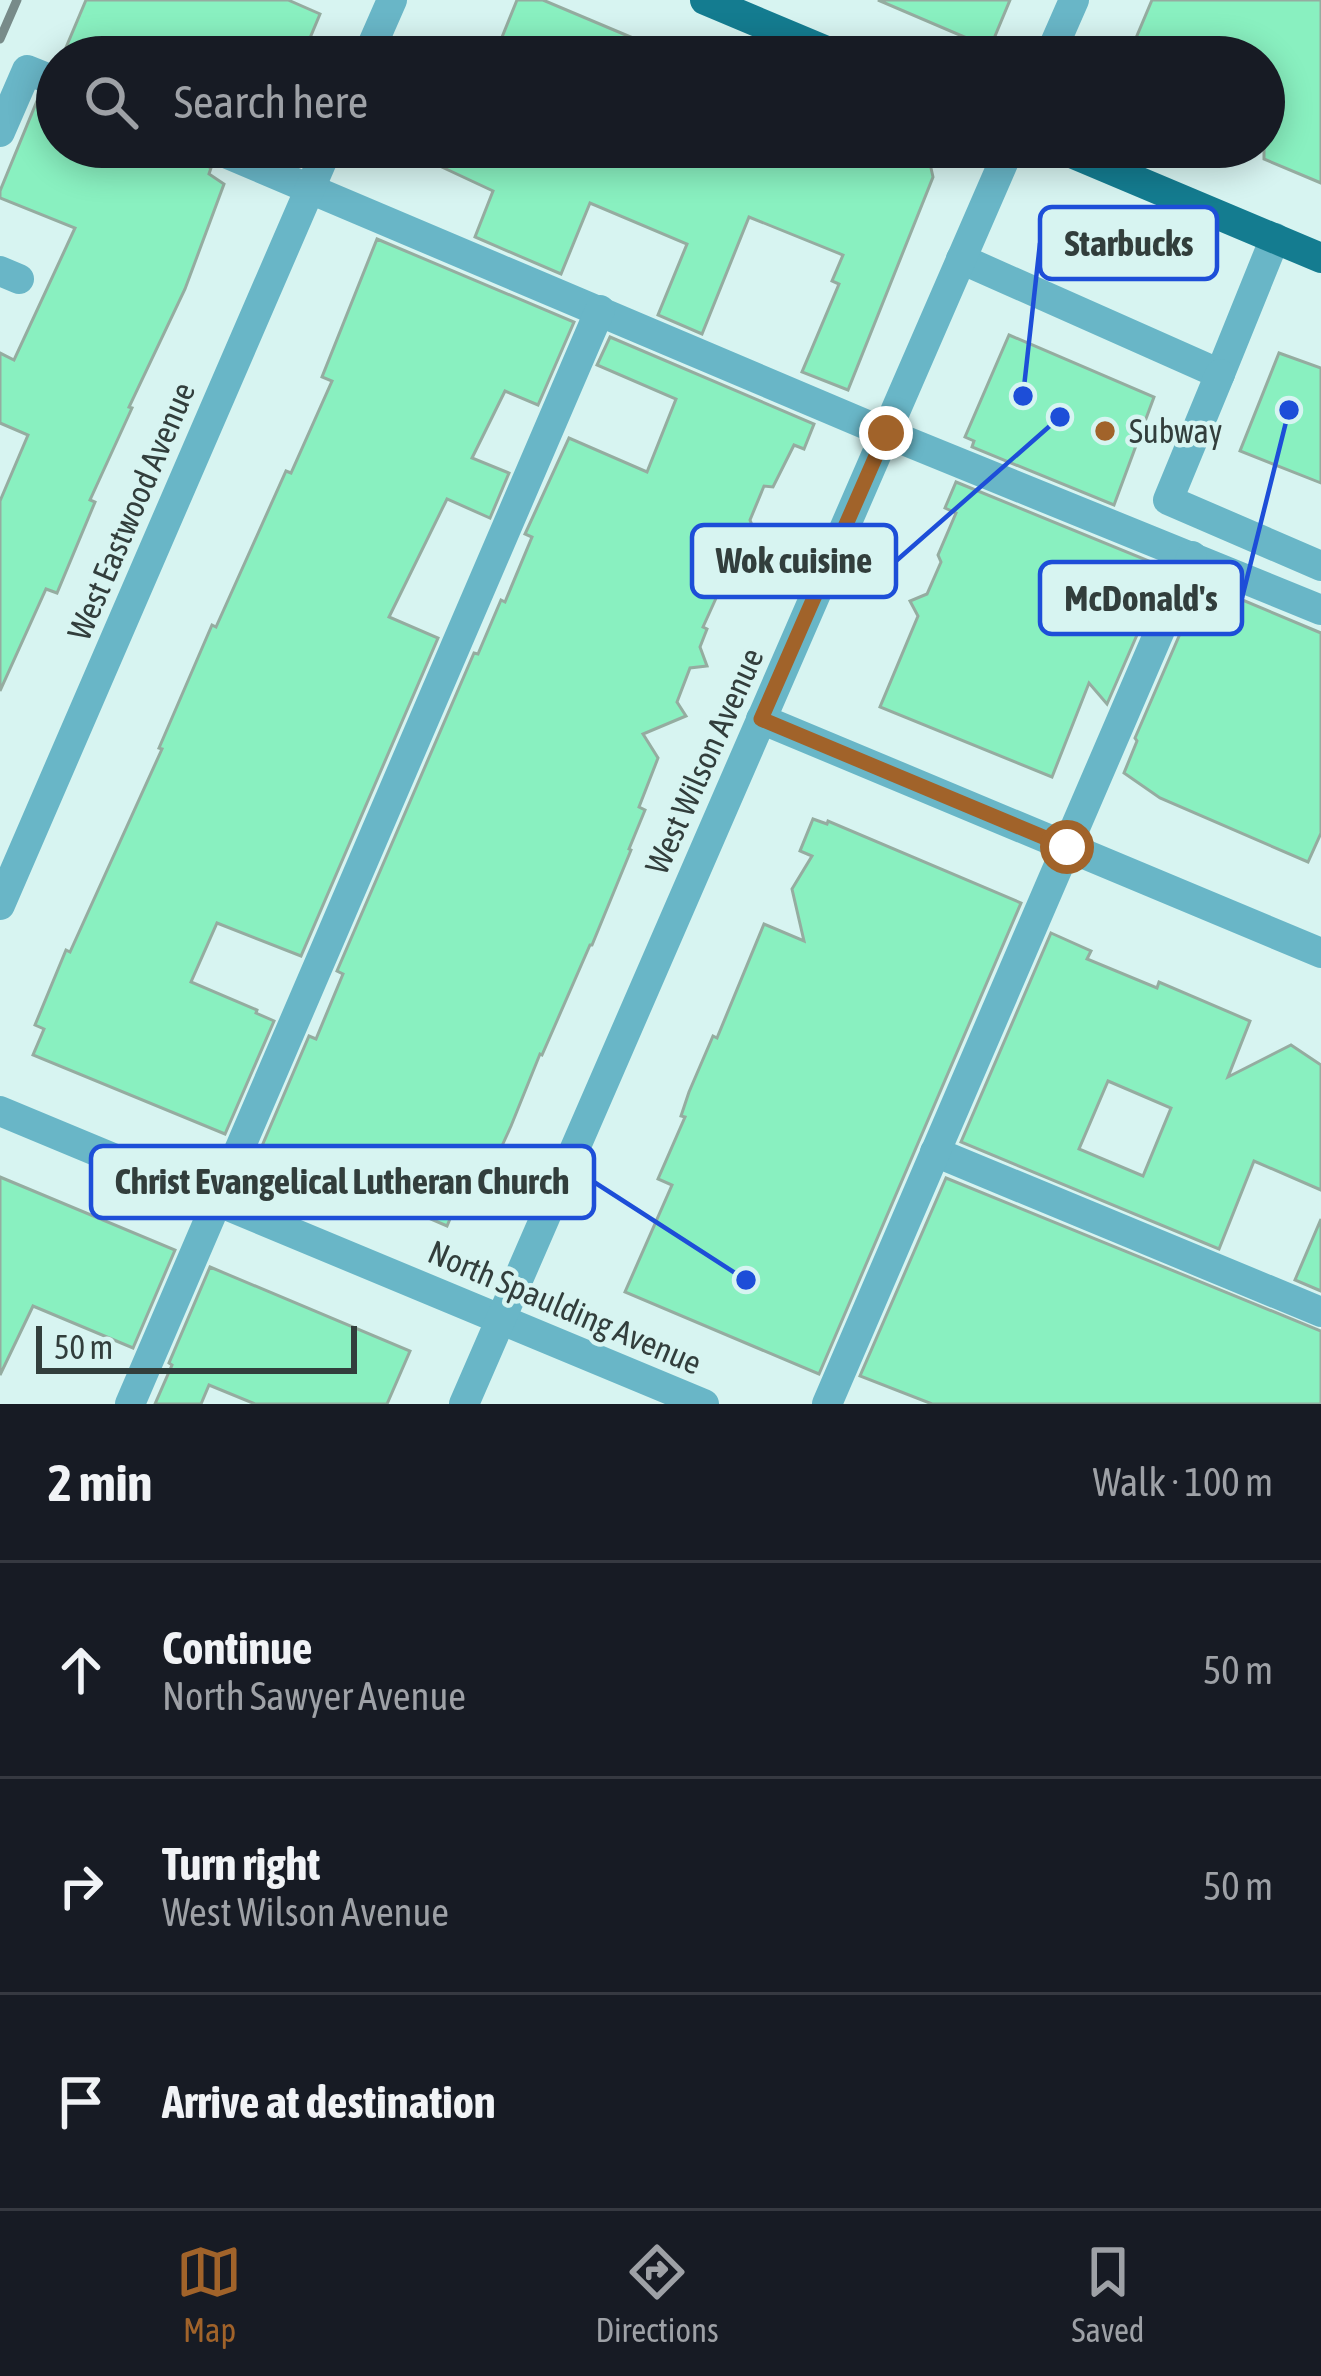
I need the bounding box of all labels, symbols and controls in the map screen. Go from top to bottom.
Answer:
search box [36,36,1285,168]
icon: search [78,69,144,135]
text: Search here [174,76,368,128]
callout: Starbucks [1040,207,1217,279]
text: Starbucks [1064,222,1194,264]
street label: West Eastwood Avenue [60,377,202,645]
route end [859,406,913,460]
place label: Subway [1129,412,1222,450]
marker: Subway [1092,418,1118,444]
callout: Wok cuisine [692,525,896,597]
text: Wok cuisine [715,539,872,581]
callout: McDonald's [1040,562,1242,634]
text: McDonald's [1064,577,1218,619]
street label: West Wilson Avenue [637,642,771,880]
route start [1040,820,1094,874]
callout: Christ Evangelical Lutheran Church [91,1146,594,1218]
text: Christ Evangelical Lutheran Church [114,1160,570,1202]
street label: North Spaulding Avenue [423,1232,707,1382]
scale bar [36,1320,357,1373]
text: 50 m [54,1328,113,1366]
text: 2 min [48,1453,152,1512]
text: Walk · 100 m [1093,1460,1273,1504]
text: Continue [162,1622,313,1674]
icon: ahead [48,1637,114,1703]
text: 50 m [1203,1648,1273,1692]
text: North Sawyer Avenue [162,1674,466,1718]
text: Turn right [162,1838,320,1890]
icon: right [48,1853,114,1919]
text: 50 m [1203,1864,1273,1908]
text: West Wilson Avenue [162,1890,449,1934]
icon: arrive [48,2069,114,2135]
text: Arrive at destination [162,2076,496,2128]
tab: Map [176,2239,242,2349]
tab: Directions [595,2239,719,2349]
tab: Saved [1072,2239,1144,2349]

